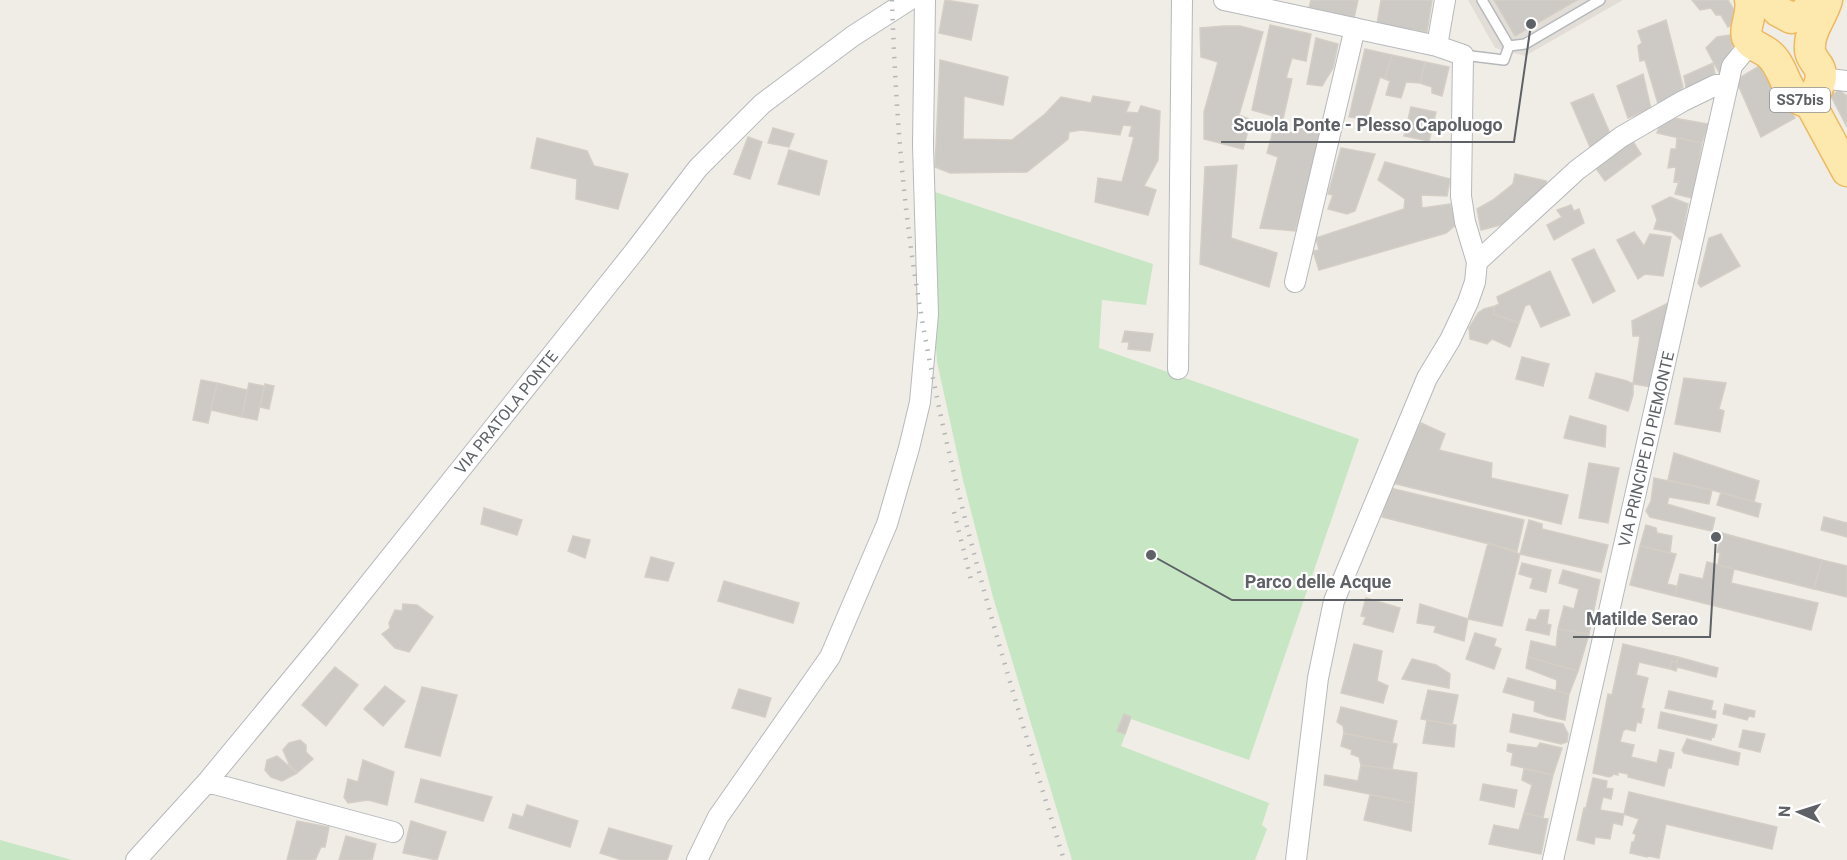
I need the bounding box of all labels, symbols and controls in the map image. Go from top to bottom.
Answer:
road number: SS7bis [1770,88,1830,112]
callout: Scuola Ponte - Plesso Capoluogo [1221,106,1514,142]
text: Scuola Ponte - Plesso Capoluogo [1233,114,1503,135]
street label: VIA PRATOLA PONTE [451,347,562,478]
street label: VIA PRINCIPE DI PIEMONTE [1615,350,1678,549]
callout: Parco delle Acque [1232,564,1403,600]
text: Parco delle Acque [1245,571,1392,592]
callout: Matilde Serao [1573,601,1710,637]
text: Matilde Serao [1586,608,1698,629]
north arrow [1769,782,1829,842]
text: N [1775,805,1794,817]

